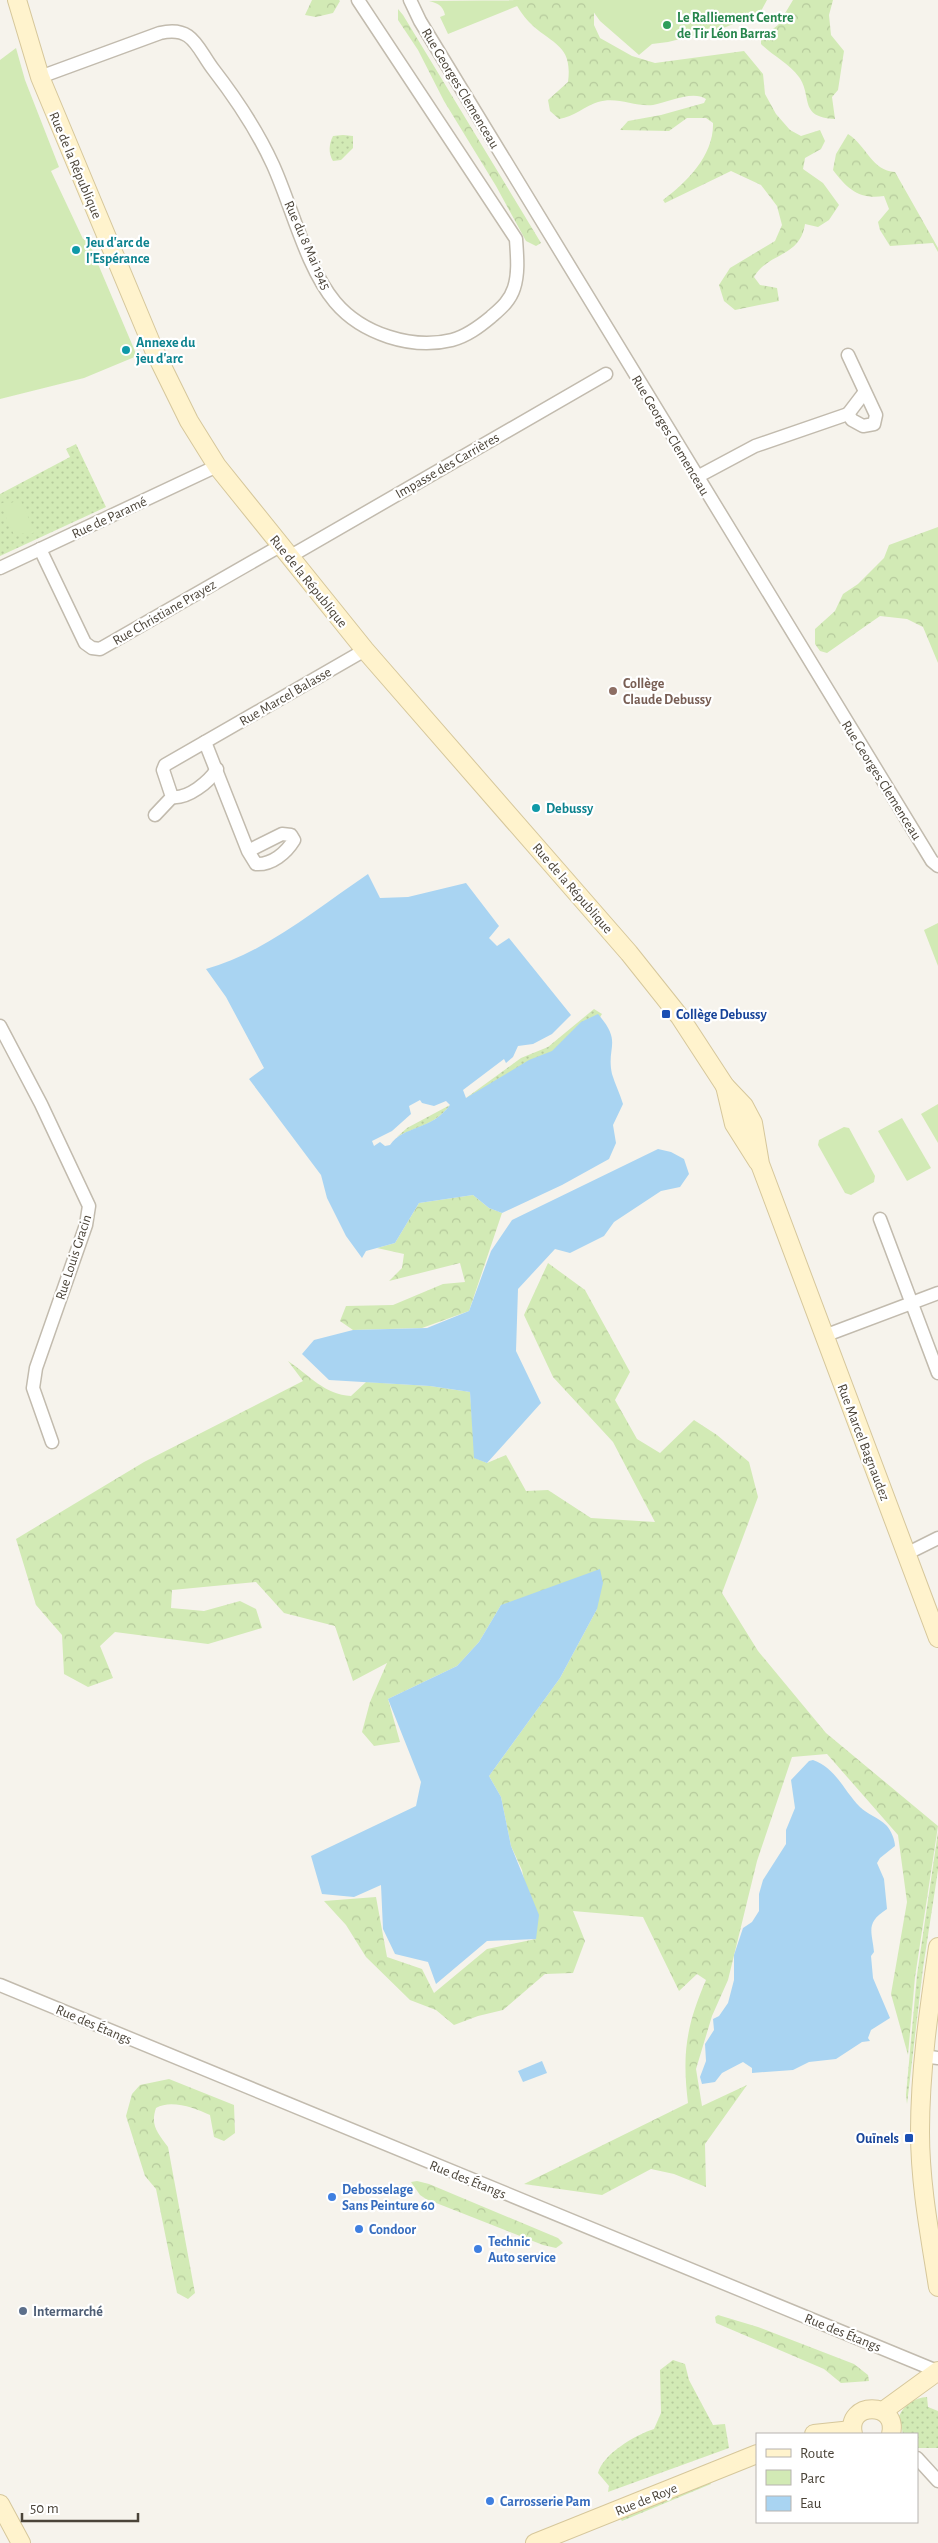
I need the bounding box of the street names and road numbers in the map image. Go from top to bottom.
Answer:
street label: Rue Georges Clemenceau [419,26,502,151]
street label: Rue de la République [46,110,104,221]
street label: Rue du 8 Mai 1945 [281,199,333,292]
street label: Rue Georges Clemenceau [629,373,712,498]
street label: Impasse des Carrières [393,430,502,501]
street label: Rue de Paramé [70,494,149,541]
street label: Rue de la République [267,533,350,630]
street label: Rue Christiane Prayez [110,577,219,648]
street label: Rue Marcel Balasse [237,665,334,729]
street label: Rue Georges Clemenceau [839,719,924,843]
street label: Rue de la République [529,841,615,936]
street label: Rue Louis Gracin [54,1213,94,1302]
street label: Rue Marcel Bagnaudez [834,1382,892,1503]
street label: Rue des Étangs [54,2000,135,2047]
street label: Rue des Étangs [427,2155,509,2202]
street label: Rue des Étangs [802,2308,884,2355]
street label: Rue de Roye [613,2481,679,2519]

